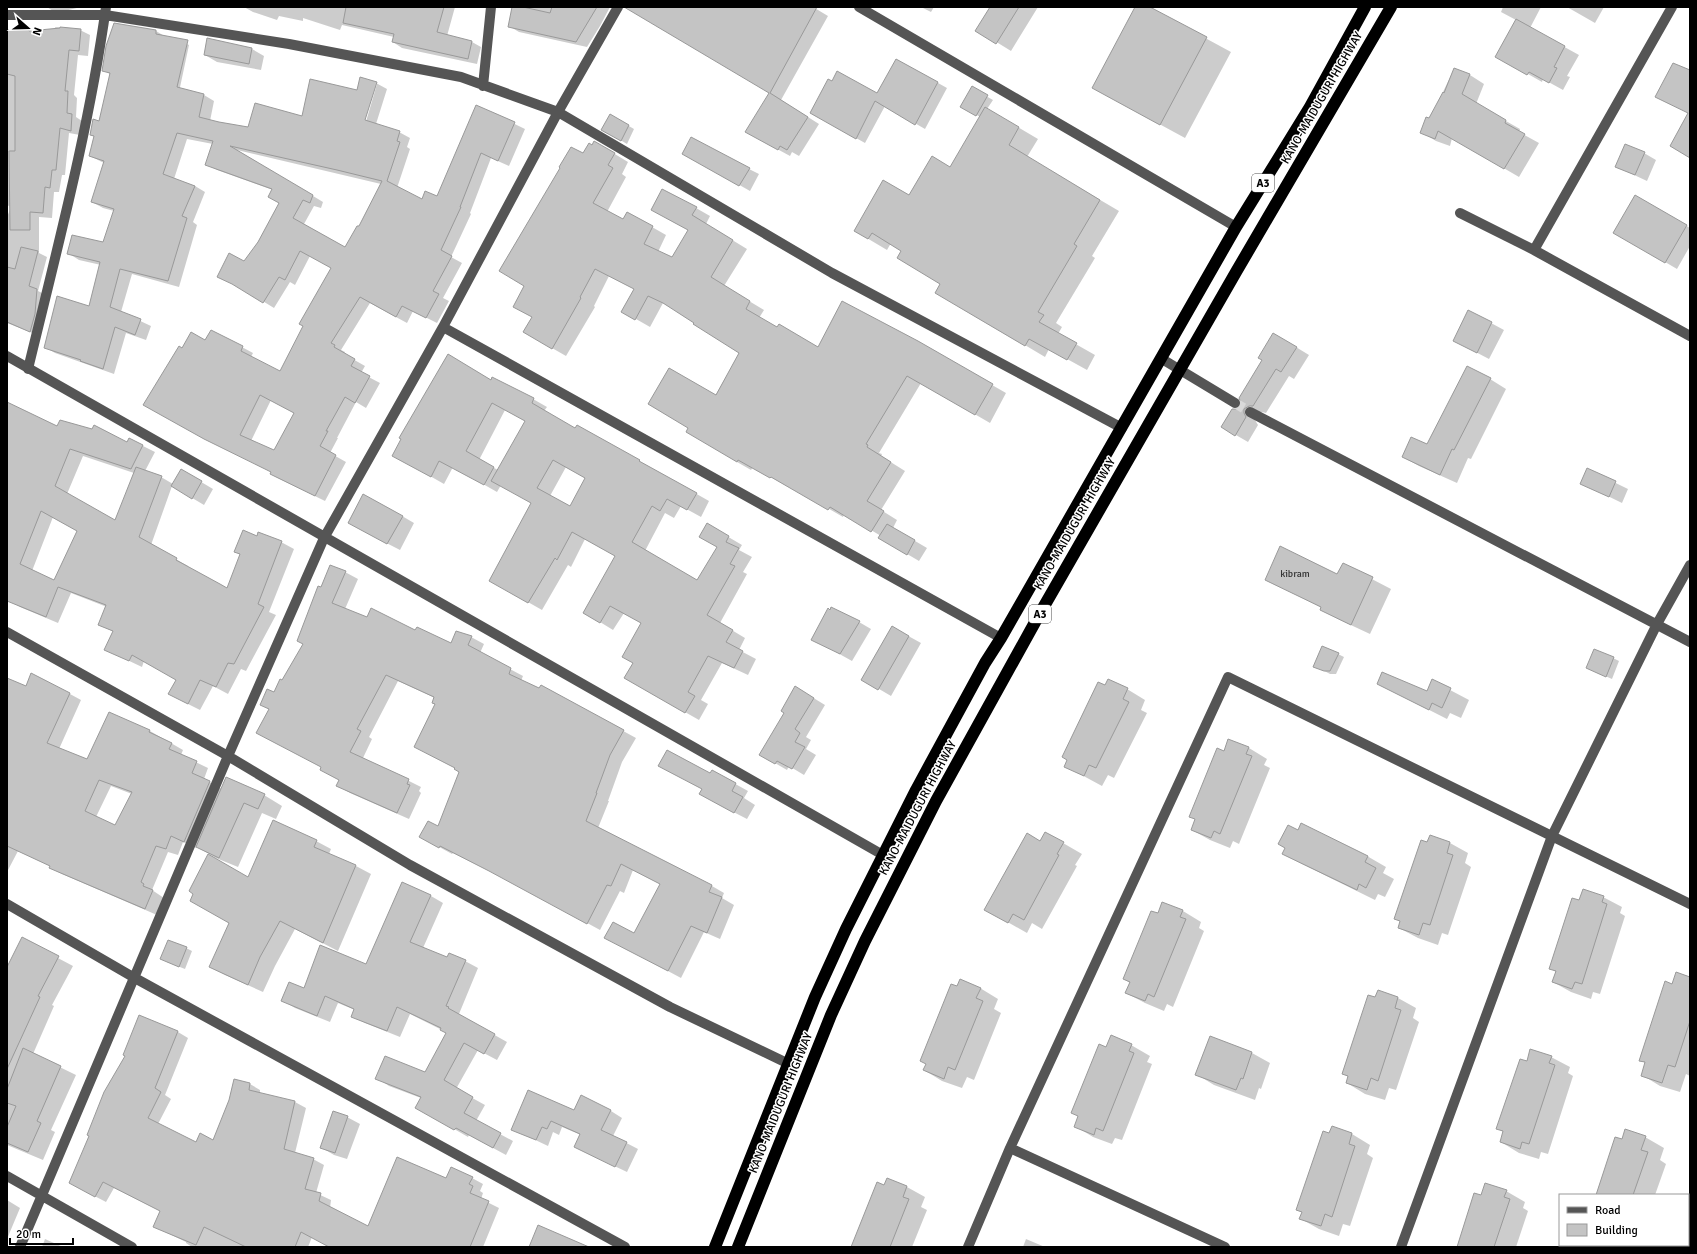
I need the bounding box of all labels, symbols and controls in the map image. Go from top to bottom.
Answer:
north arrow [8,8,48,48]
text: N [30,25,44,37]
street label: KANO-MAIDUGURI HIGHWAY [1278,29,1366,167]
road number: A3 [1252,174,1274,192]
street label: KANO-MAIDUGURI HIGHWAY [1031,455,1119,593]
house number: kibram [1280,568,1310,580]
road number: A3 [1029,605,1051,623]
street label: KANO-MAIDUGURI HIGHWAY [876,738,960,878]
street label: KANO-MAIDUGURI HIGHWAY [746,1031,816,1175]
legend [1559,1194,1689,1246]
text: Road [1595,1203,1621,1218]
scale bar [10,1220,73,1246]
text: Building [1595,1223,1638,1238]
text: 20 m [16,1227,41,1242]

